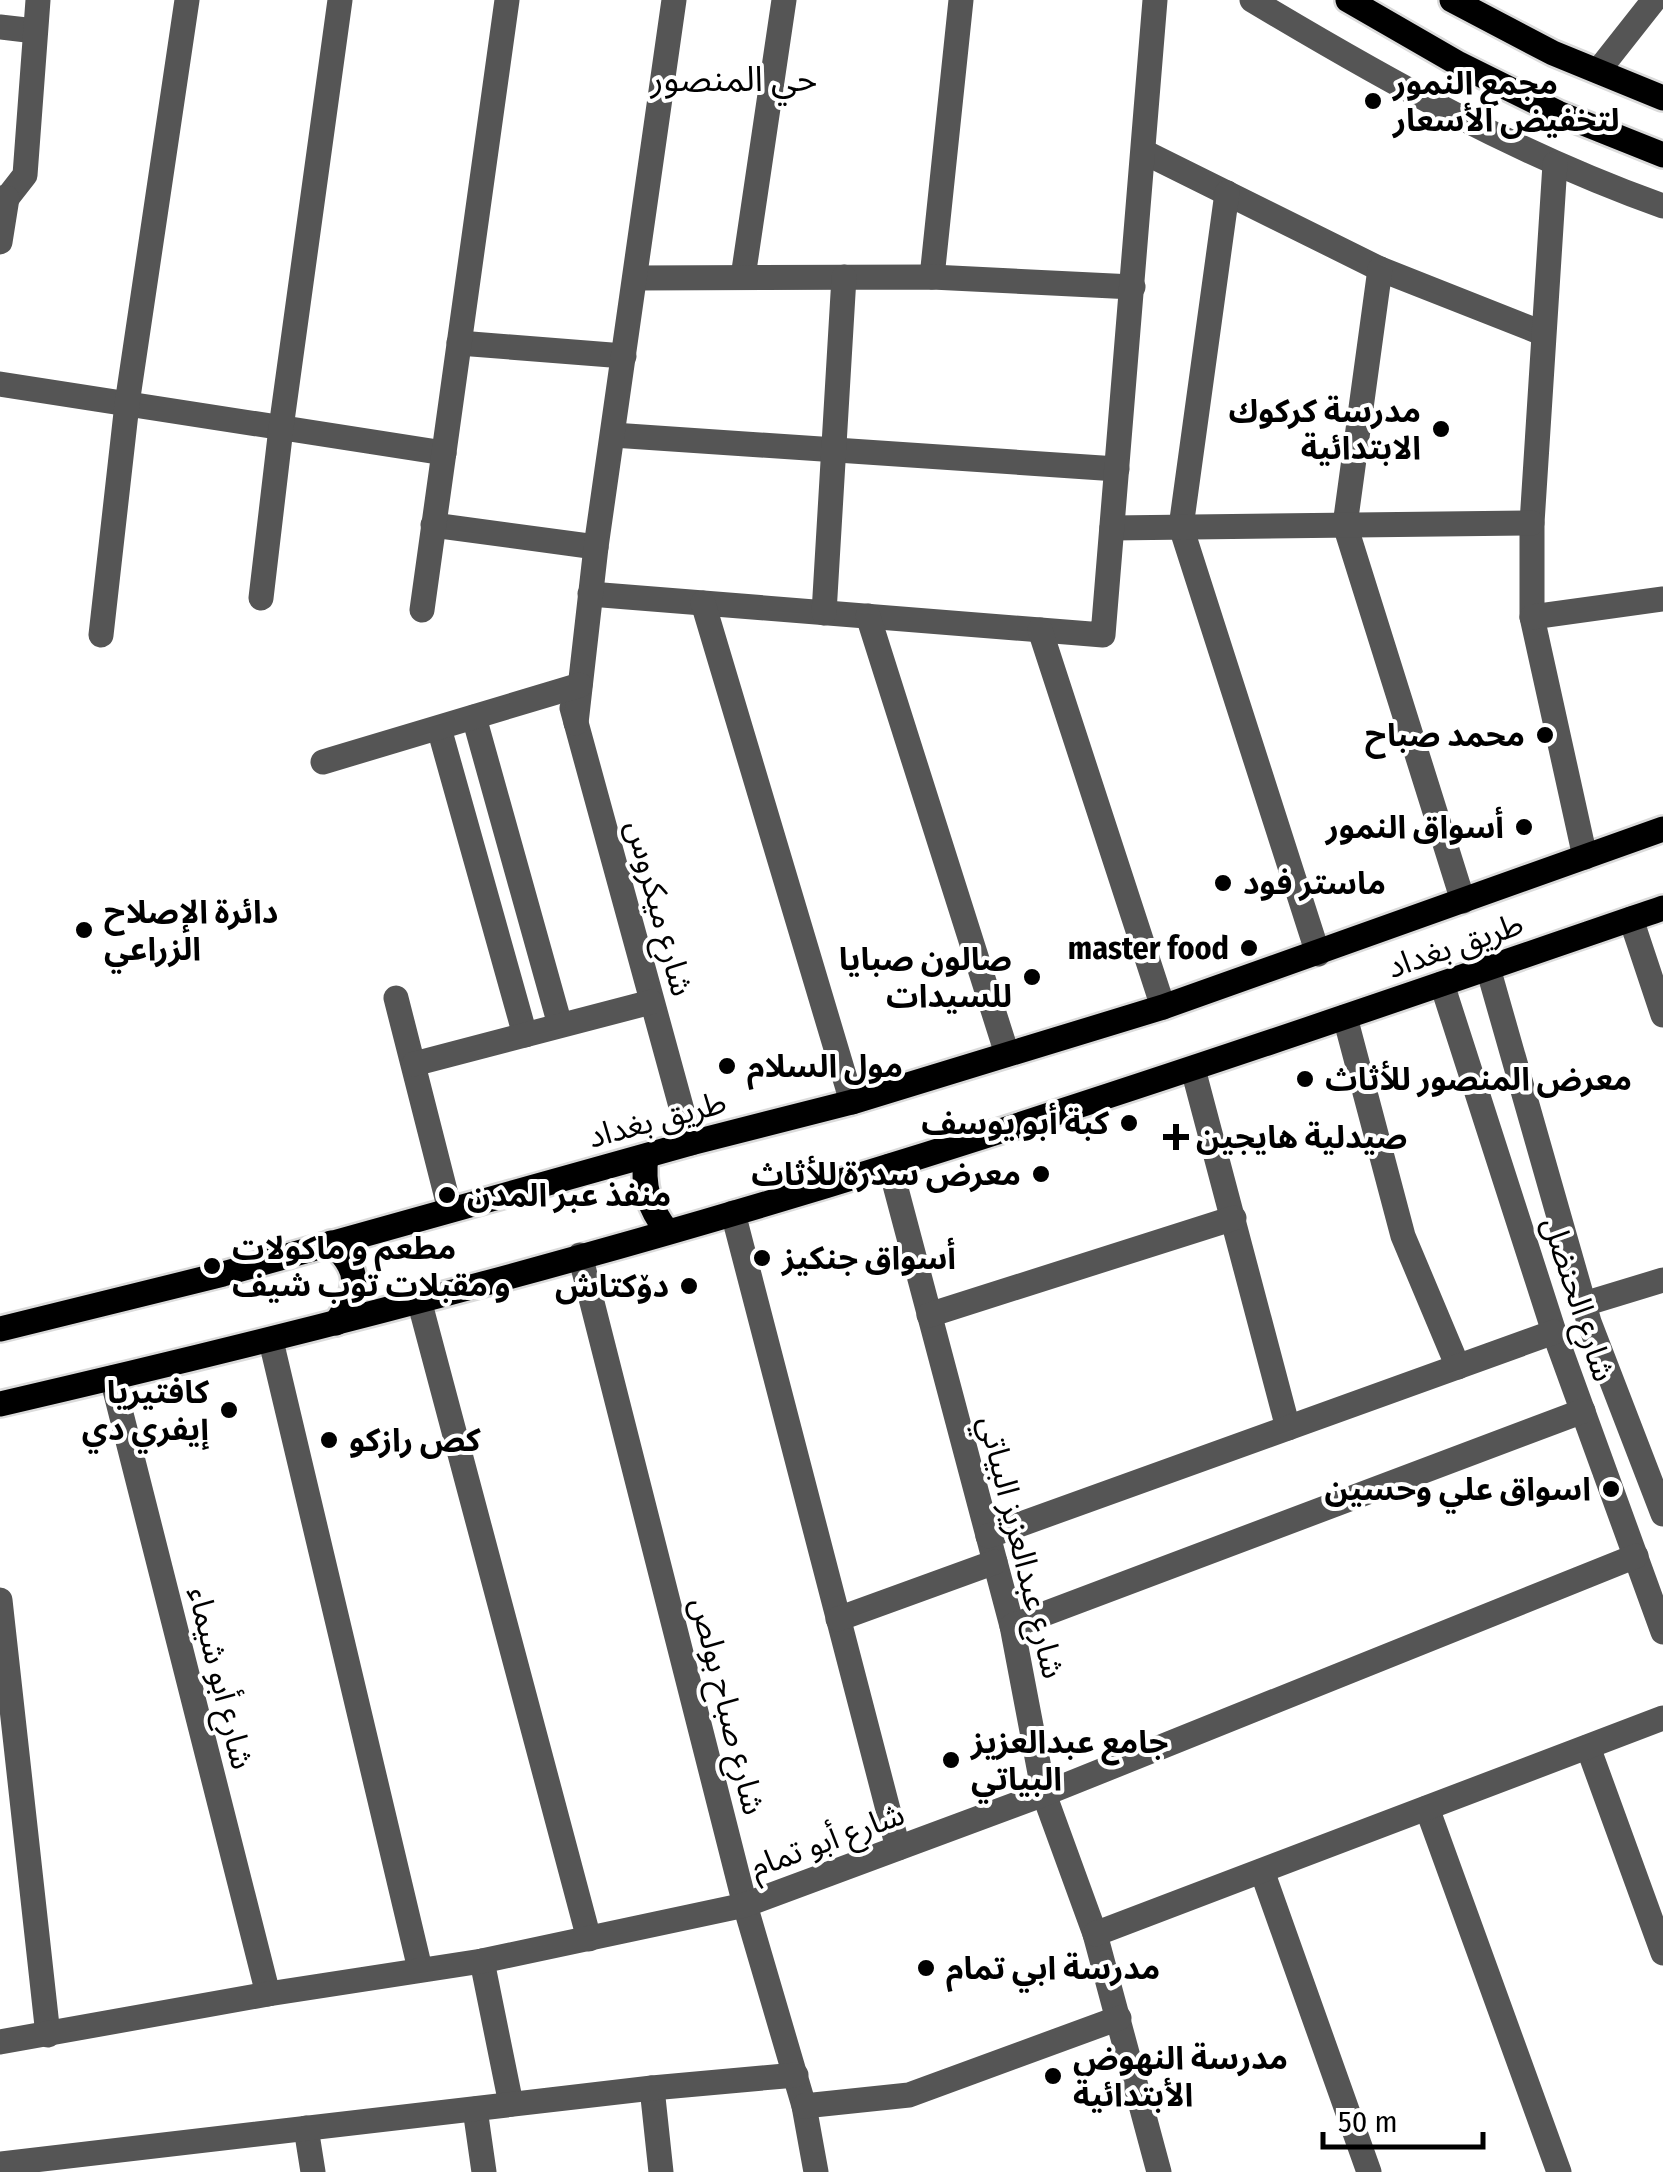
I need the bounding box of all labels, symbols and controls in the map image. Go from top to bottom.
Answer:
district label: حي المنصور [650,58,817,106]
place label: مجمع النمور لتخفيض الأسعار [1391,64,1620,139]
marker: مجمع النمور لتخفيض الأسعار [1362,90,1384,112]
place label: مدرسة كركوك الابتدائية [1228,392,1421,467]
marker: مدرسة كركوك الابتدائية [1430,418,1452,440]
place label: محمد صباح [1365,716,1525,759]
marker: محمد صباح [1534,724,1556,746]
place label: أسواق النمور [1324,806,1504,846]
street label: شارع ميكروس [613,816,702,1001]
marker: أسواق النمور [1513,816,1535,838]
place label: ماستر فود [1243,864,1386,902]
marker: ماستر فود [1212,872,1234,894]
place label: دائرة الإصلاح الزراعي [104,893,278,974]
street label: طريق بغداد [1382,904,1528,987]
marker: دائرة الإصلاح الزراعي [73,919,95,941]
place label: master food [1068,929,1229,967]
marker: master food [1238,937,1260,959]
place label: صالون صبايا للسيدات [839,940,1012,1015]
marker: صالون صبايا للسيدات [1021,966,1043,988]
place label: مول السلام [747,1047,903,1091]
marker: مول السلام [716,1055,738,1077]
place label: معرض المنصور للأثاث [1325,1060,1632,1098]
marker: معرض المنصور للأثاث [1294,1068,1316,1090]
street label: طريق بغداد [584,1082,731,1157]
place label: كبة أبو يوسف [921,1102,1109,1142]
marker: كبة أبو يوسف [1118,1112,1140,1134]
place label: صيدلية هايجين [1196,1118,1408,1156]
marker: صيدلية هايجين [1165,1126,1187,1148]
place label: معرض سدرة للأثاث [751,1155,1021,1193]
marker: معرض سدرة للأثاث [1030,1163,1052,1185]
place label: منفذ عبر المدن [467,1176,671,1214]
marker: منفذ عبر المدن [436,1184,458,1206]
street label: شارع الحنضل [1530,1212,1623,1388]
place label: مطعم و ماكولات و مقبلات توب شيف [232,1229,511,1304]
place label: أسواق جنكيز [780,1237,956,1277]
marker: أسواق جنكيز [751,1247,773,1269]
marker: مطعم و ماكولات و مقبلات توب شيف [201,1255,223,1277]
place label: دۆکتاش [555,1267,669,1305]
marker: دۆکتاش [678,1275,700,1297]
place label: كافتيريا إيفري دي [82,1373,209,1454]
marker: كافتيريا إيفري دي [218,1399,240,1421]
street label: شارع عبدالعزيز البياتي [966,1412,1073,1684]
place label: كص رازكو [349,1421,481,1459]
marker: كص رازكو [318,1429,340,1451]
place label: اسواق علي وحسين [1324,1470,1591,1514]
marker: اسواق علي وحسين [1600,1478,1622,1500]
street label: شارع أبو شيماء [175,1583,262,1774]
street label: شارع صباح بولص [678,1594,773,1820]
place label: جامع عبدالعزيز البياتي [969,1723,1168,1804]
marker: جامع عبدالعزيز البياتي [940,1749,962,1771]
street label: شارع أبو تمام [745,1794,911,1890]
place label: مدرسة ابي تمام [946,1949,1160,1993]
marker: مدرسة ابي تمام [915,1957,937,1979]
place label: مدرسة النهوض الأبتدائية [1073,2039,1288,2114]
marker: مدرسة النهوض الأبتدائية [1042,2065,1064,2087]
scale bar [1323,2087,1483,2149]
text: 50 m [1338,2104,1398,2140]

